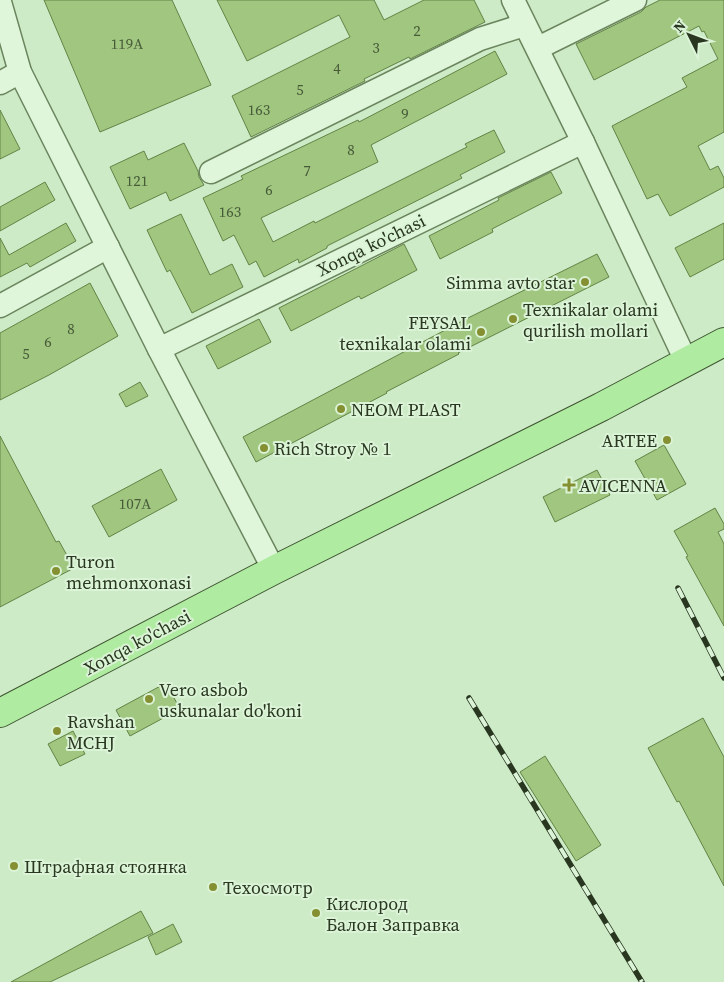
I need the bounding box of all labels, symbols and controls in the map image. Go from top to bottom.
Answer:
north arrow [664,10,714,60]
text: N [668,16,690,37]
house number: 2 [413,20,421,41]
house number: 119A [111,33,143,54]
house number: 3 [372,37,380,58]
house number: 4 [333,58,341,79]
house number: 5 [296,79,304,100]
house number: 163 [248,99,270,120]
house number: 9 [401,103,409,124]
house number: 8 [347,139,355,160]
house number: 7 [303,160,311,181]
house number: 121 [126,170,148,191]
house number: 6 [265,179,273,200]
house number: 163 [219,201,241,222]
street label: Xonqa ko'chasi [312,208,430,282]
place label: Simma avto star [446,270,575,295]
marker: Simma avto star [579,276,591,288]
place label: Texnikalar olami qurilish mollari [523,297,658,343]
place label: FEYSAL texnikalar olami [340,310,471,356]
marker: Texnikalar olami qurilish mollari [507,313,519,325]
house number: 8 [67,318,75,339]
marker: FEYSAL texnikalar olami [475,326,487,338]
house number: 6 [44,331,52,352]
house number: 5 [22,343,30,364]
place label: NEOM PLAST [351,397,461,422]
marker: NEOM PLAST [335,403,347,415]
place label: ARTEE [601,428,657,453]
marker: ARTEE [661,434,673,446]
place label: Rich Stroy № 1 [274,436,391,461]
marker: Rich Stroy № 1 [258,442,270,454]
place label: AVICENNA [579,473,667,498]
marker: AVICENNA [563,479,575,491]
house number: 107A [119,493,151,514]
place label: Turon mehmonxonasi [66,549,191,595]
marker: Turon mehmonxonasi [50,565,62,577]
street label: Xonqa ko'chasi [79,603,195,681]
place label: Vero asbob uskunalar do'koni [159,677,302,723]
marker: Vero asbob uskunalar do'koni [143,693,155,705]
place label: Ravshan MCHJ [67,709,135,755]
marker: Ravshan MCHJ [51,725,63,737]
place label: Штрафная стоянка [24,854,188,879]
marker: Штрафная стоянка [8,860,20,872]
place label: Техосмотр [223,875,313,900]
marker: Техосмотр [207,881,219,893]
place label: Кислород Балон Заправка [326,891,461,937]
marker: Кислород Балон Заправка [310,907,322,919]

